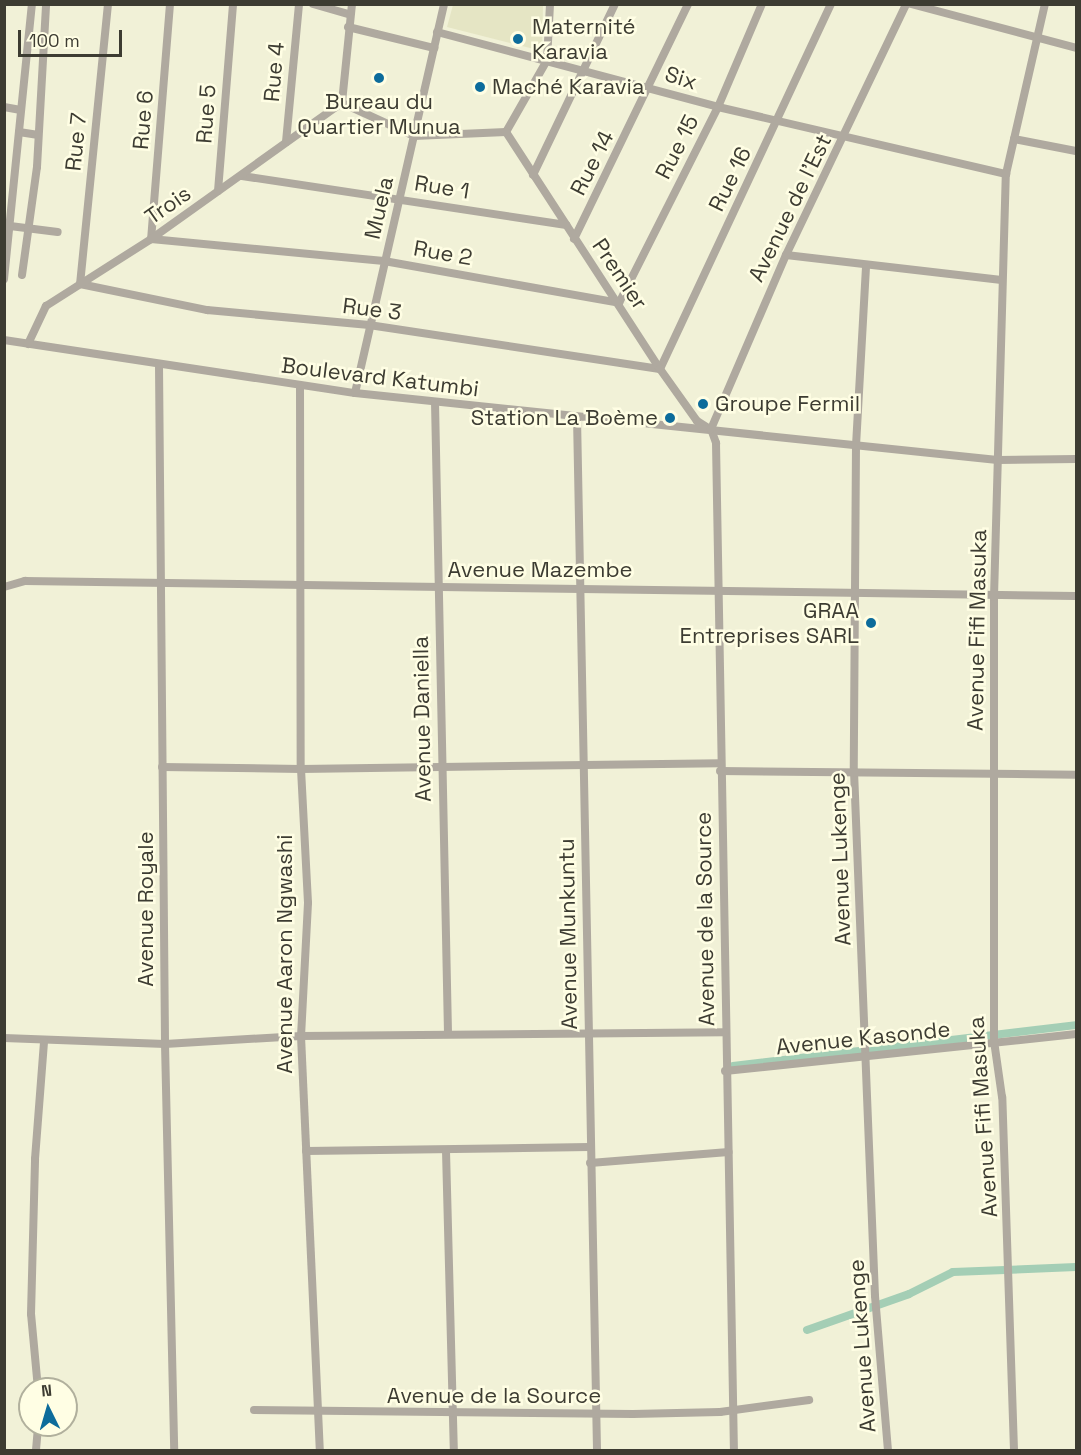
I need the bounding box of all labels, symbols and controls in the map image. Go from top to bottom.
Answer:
place label: Maternité Karavia [532,13,636,64]
scale bar [21,18,124,56]
text: 100 m [29,29,80,52]
marker: Maternité Karavia [509,30,527,48]
street label: Rue 4 [258,41,290,103]
street label: Six [662,61,700,95]
marker: Bureau du Quartier Munua [372,71,386,85]
place label: Maché Karavia [492,74,645,100]
marker: Maché Karavia [473,80,487,94]
street label: Rue 5 [191,84,221,144]
place label: Bureau du Quartier Munua [297,88,461,140]
street label: Rue 6 [127,89,159,151]
street label: Rue 15 [650,111,704,183]
street label: Rue 7 [60,112,92,172]
street label: Rue 14 [565,126,619,200]
street label: Avenue de l'Est [743,130,837,286]
street label: Rue 16 [703,142,757,216]
street label: Rue 1 [413,170,471,204]
street label: Muela [359,174,399,242]
street label: Trois [140,180,196,230]
street label: Premier [587,234,653,314]
street label: Rue 2 [412,235,474,271]
street label: Rue 3 [341,292,403,326]
street label: Boulevard Katumbi [280,352,480,402]
place label: Groupe Fermil [715,391,860,417]
marker: Groupe Fermil [696,397,710,411]
place label: Station La Boème [471,405,658,431]
marker: Station La Boème [663,411,677,425]
street label: Avenue Fifi Masuka [962,529,992,731]
street label: Avenue Mazembe [447,557,633,583]
place label: GRAA Entreprises SARL [679,597,859,648]
marker: GRAA Entreprises SARL [864,616,878,630]
street label: Avenue Daniella [407,636,437,802]
street label: Avenue Lukenge [824,772,856,946]
street label: Avenue de la Source [690,812,720,1026]
street label: Avenue Royale [133,831,159,987]
street label: Avenue Aaron Ngwashi [272,834,298,1074]
street label: Avenue Munkuntu [553,838,583,1030]
street label: Avenue Fifi Masuka [963,1015,1003,1219]
street label: Avenue Kasonde [774,1016,952,1060]
street label: Avenue Lukenge [843,1258,881,1434]
north arrow [18,1377,78,1437]
text: N [40,1380,53,1401]
street label: Avenue de la Source [387,1383,601,1409]

